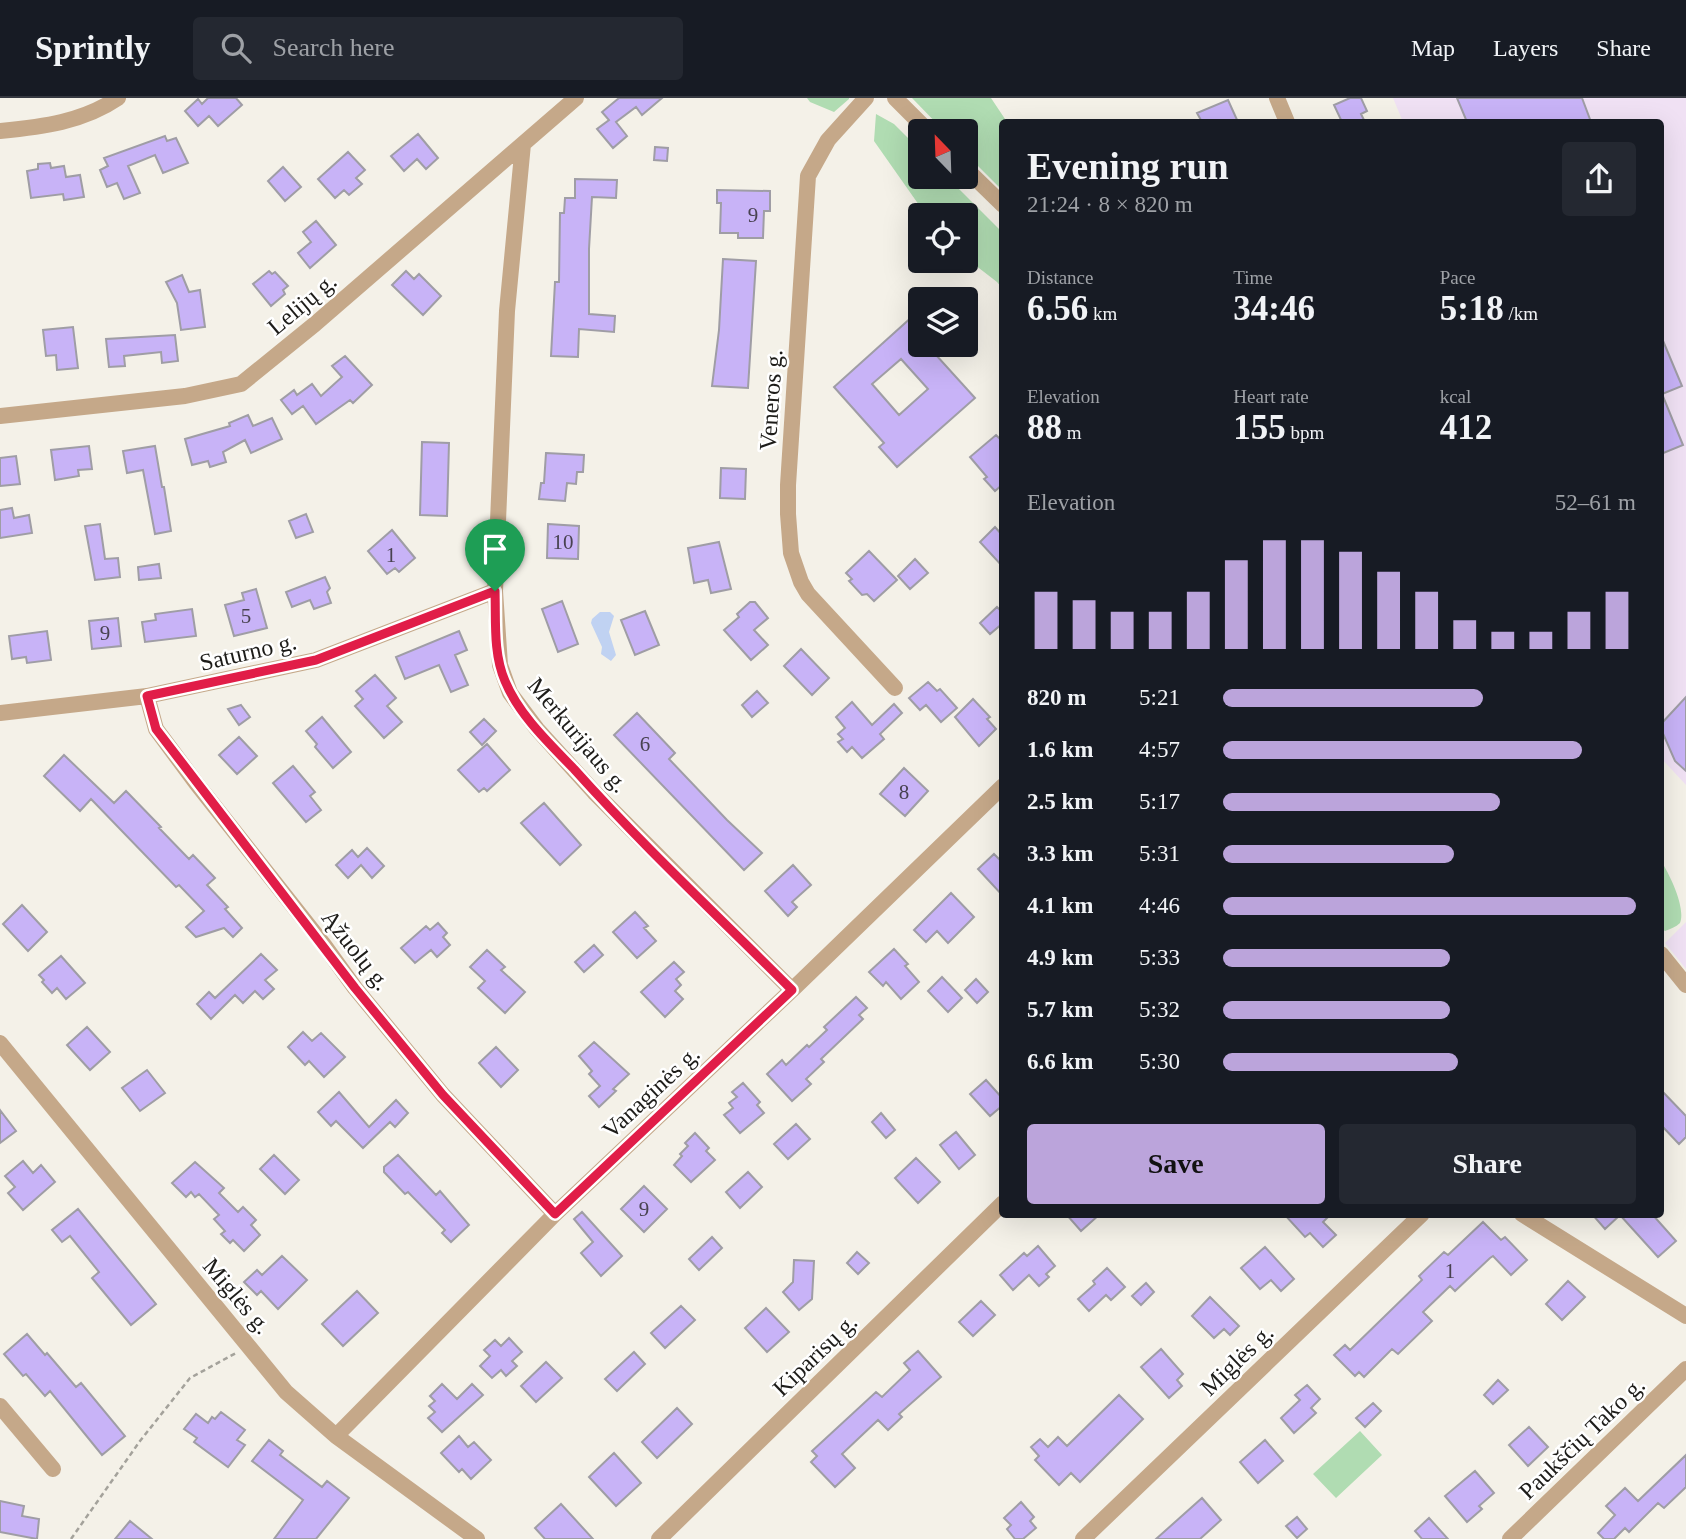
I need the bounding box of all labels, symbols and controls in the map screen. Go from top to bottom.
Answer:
search box [193,17,683,80]
icon: search [217,29,255,67]
text: Sprintly [35,30,151,66]
text: Search here [273,33,395,62]
text: Map [1411,35,1455,61]
text: Layers [1493,35,1558,61]
text: Share [1596,35,1651,61]
north arrow [908,119,978,189]
map controls [908,119,978,357]
button: share [1562,142,1636,216]
text: Evening run [1027,145,1229,187]
text: 21:24 · 8 × 820 m [1027,192,1193,217]
house number: 9 [748,203,758,227]
button: locate [908,203,978,273]
text: Distance [1027,267,1093,288]
text: Time [1233,267,1273,288]
text: Pace [1440,267,1476,288]
street label: Lelijų g. [262,268,342,340]
button: layers [908,287,978,357]
text: 6.56 [1027,289,1088,328]
text: 34:46 [1233,289,1315,328]
text: 5:18 [1440,289,1504,328]
text: km [1088,303,1117,324]
text: /km [1504,303,1538,324]
street label: Veneros g. [754,349,788,451]
text: Elevation [1027,386,1100,407]
text: Heart rate [1233,386,1309,407]
text: kcal [1440,386,1471,407]
text: 88 [1027,408,1062,447]
text: 155 [1233,408,1286,447]
text: 412 [1440,408,1492,447]
text: m [1062,422,1082,443]
text: bpm [1286,422,1324,443]
text: Elevation [1027,490,1115,515]
text: 52–61 m [1555,490,1636,515]
pin [465,519,525,591]
icon: arrive [476,530,514,568]
house number: 10 [553,530,574,554]
house number: 1 [386,543,396,567]
house number: 5 [241,604,251,628]
house number: 9 [100,621,110,645]
street label: Saturno g. [197,628,299,676]
street label: Merkurijaus g. [523,673,633,797]
text: 820 m [1027,685,1086,710]
text: 5:21 [1139,685,1180,710]
house number: 6 [640,732,650,756]
text: 1.6 km [1027,737,1093,762]
text: 4:57 [1139,737,1180,762]
house number: 8 [899,780,909,804]
text: 2.5 km [1027,789,1093,814]
text: 5:17 [1139,789,1180,814]
text: 3.3 km [1027,841,1093,866]
text: 5:31 [1139,841,1180,866]
text: 4.1 km [1027,893,1093,918]
text: 4:46 [1139,893,1180,918]
street label: Ąžuolų g. [317,905,395,995]
text: 4.9 km [1027,945,1093,970]
text: 5:33 [1139,945,1180,970]
text: 5.7 km [1027,997,1093,1022]
text: 5:32 [1139,997,1180,1022]
street label: Vanaginės g. [597,1041,705,1143]
text: 6.6 km [1027,1049,1093,1074]
text: 5:30 [1139,1049,1180,1074]
button: Save [1027,1124,1325,1204]
button: Share [1339,1124,1636,1204]
house number: 9 [639,1197,649,1221]
street label: Miglės g. [198,1253,276,1339]
house number: 1 [1445,1259,1455,1283]
street label: Kiparisų g. [768,1309,862,1401]
street label: Miglės g. [1195,1319,1279,1401]
street label: Paukščių Tako g. [1514,1372,1650,1504]

